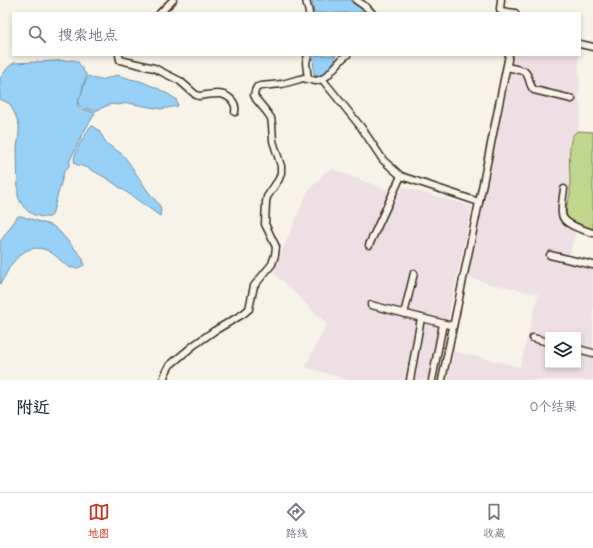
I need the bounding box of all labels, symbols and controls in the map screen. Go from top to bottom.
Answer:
search box [12,12,581,56]
icon: search [26,23,48,45]
text: 搜索地点 [58,24,118,44]
map controls [545,332,581,368]
button: layers [545,332,581,368]
text: 附近 [16,395,50,417]
text: 0个结果 [530,397,577,414]
tab: 地图 [88,501,110,540]
tab: 路线 [285,501,307,540]
tab: 收藏 [483,501,505,540]

